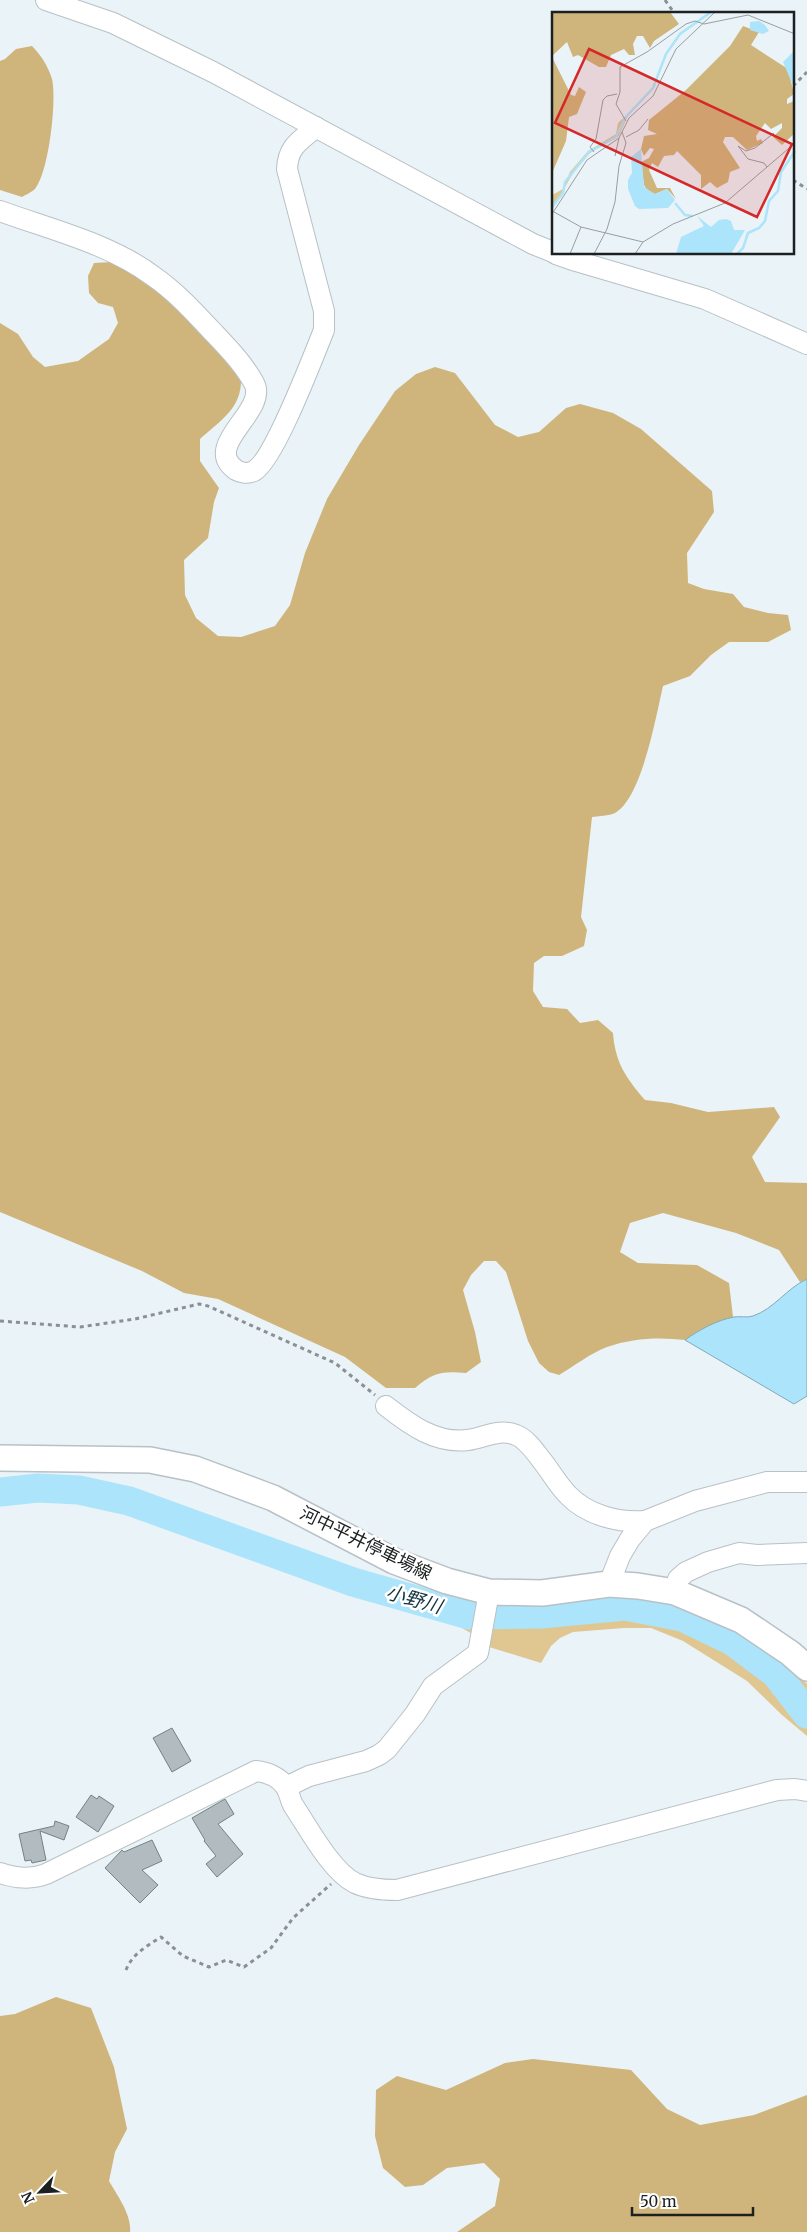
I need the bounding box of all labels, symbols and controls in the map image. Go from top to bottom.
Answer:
inset map [552,12,794,255]
street label: 河中平井停車場線 [296,1501,436,1585]
water label: 小野川 [383,1580,447,1619]
north arrow [15,2167,65,2217]
scale bar [632,2184,753,2216]
text: N [18,2189,39,2206]
text: 50 m [640,2192,677,2211]

